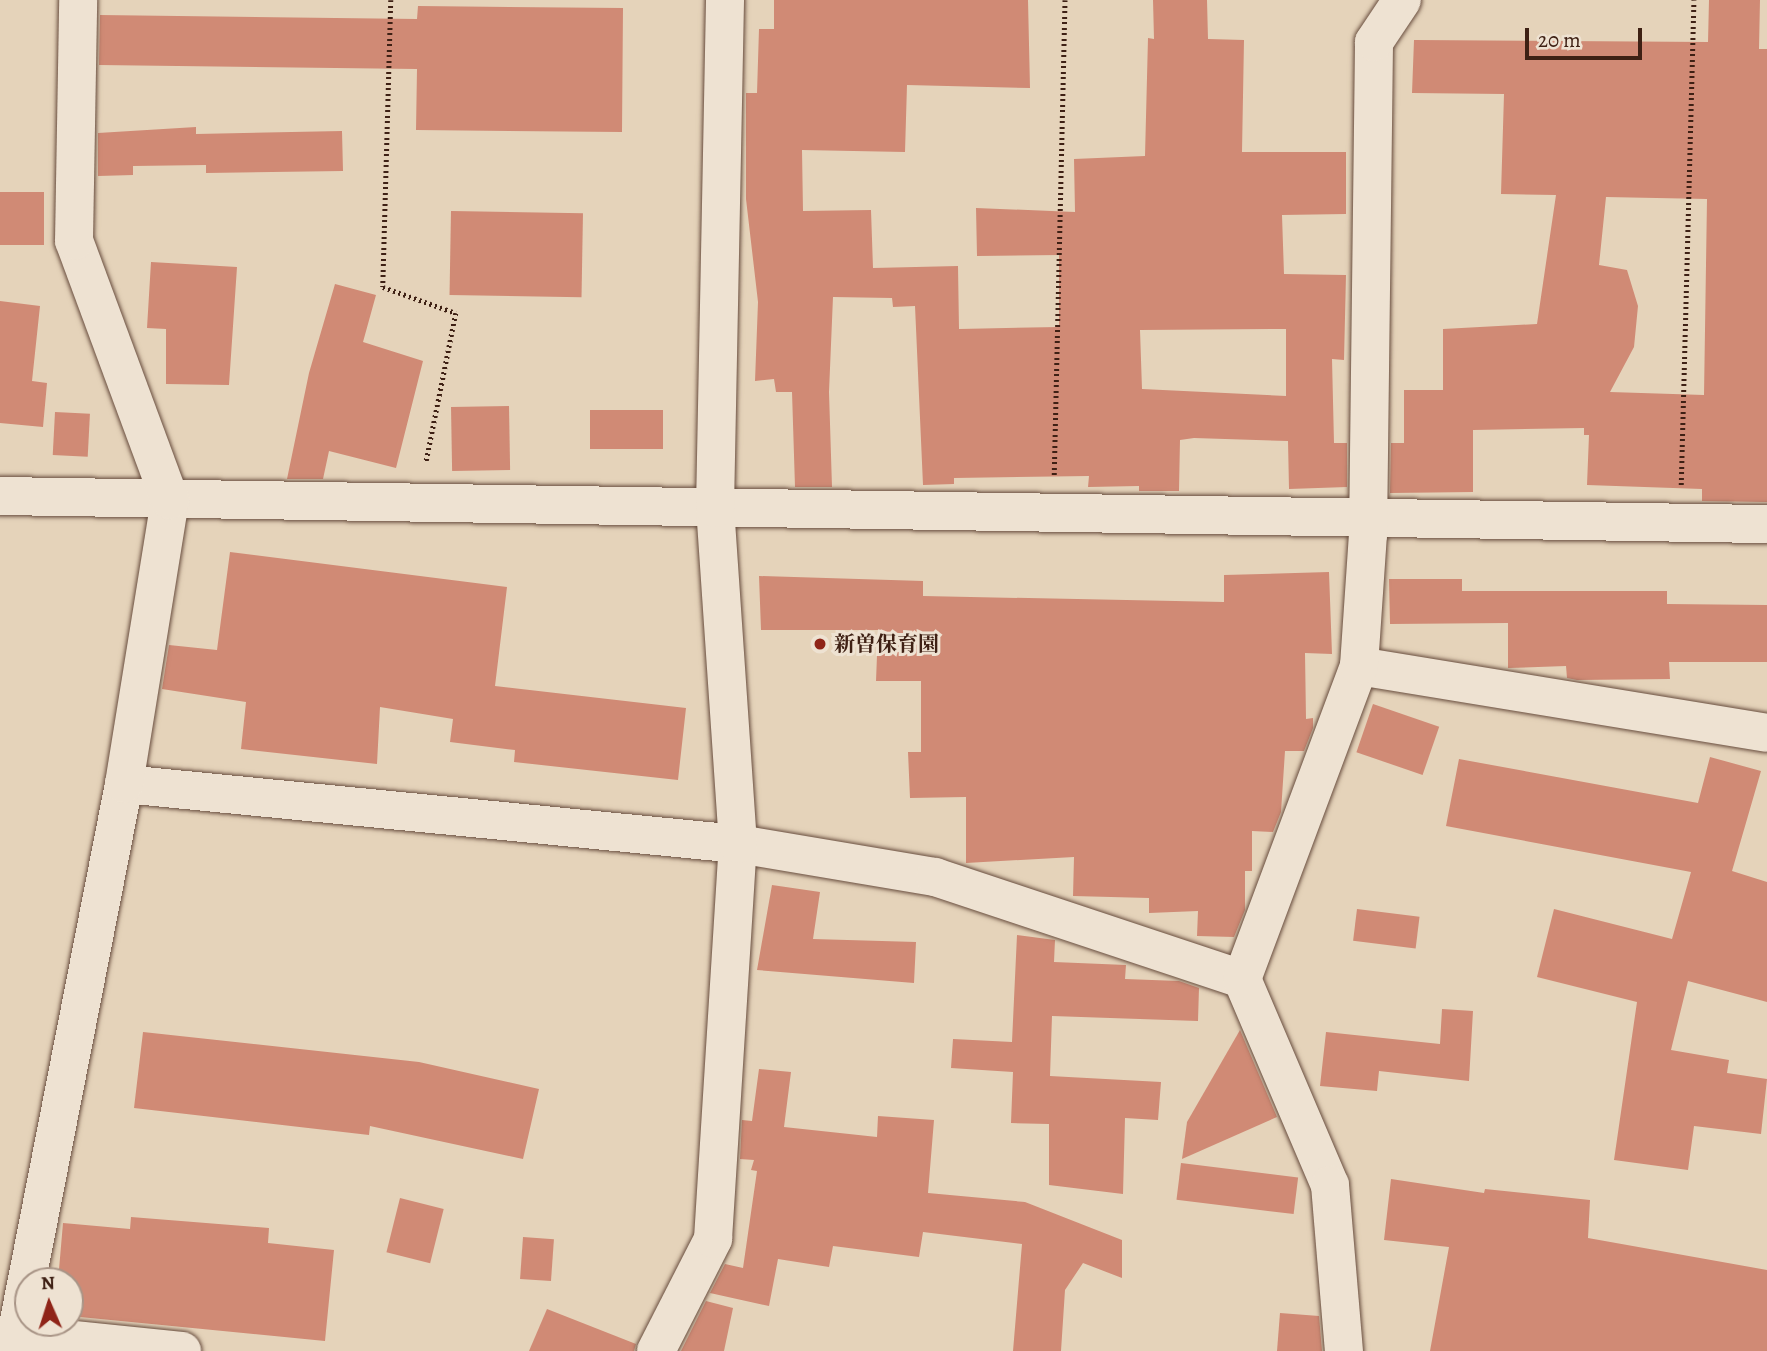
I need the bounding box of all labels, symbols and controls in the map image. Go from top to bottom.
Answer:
scale bar [1529,14,1646,58]
text: 20 m [1538,26,1581,54]
place label: 新曽保育園 [834,631,939,657]
marker: 新曽保育園 [812,636,828,652]
north arrow [14,1267,84,1337]
text: N [40,1270,56,1296]

